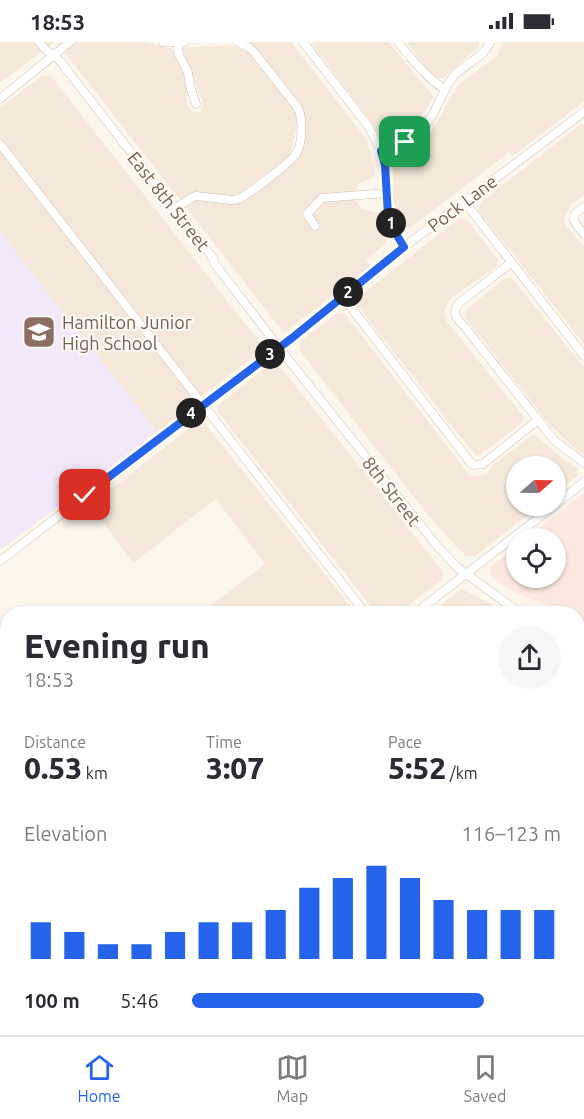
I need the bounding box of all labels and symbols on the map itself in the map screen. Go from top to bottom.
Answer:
pin [379,116,430,167]
street label: East 8th Street [124,147,214,255]
street label: Pock Lane [424,171,500,235]
pin: 1 [376,208,406,238]
pin: 2 [333,277,363,307]
place label: Hamilton Junior High School [62,312,192,353]
school or university icon: Hamilton Junior High School [21,314,57,350]
pin: 3 [255,339,285,369]
pin: 4 [176,398,206,428]
street label: 8th Street [359,453,425,529]
north arrow [506,456,566,516]
pin [59,469,110,520]

